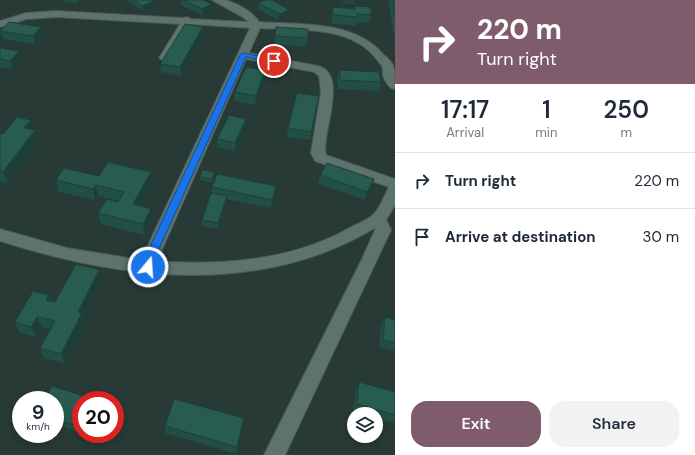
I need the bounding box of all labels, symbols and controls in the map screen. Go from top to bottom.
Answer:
text: 220 m [477,11,562,48]
icon: right [411,16,463,68]
pin [257,44,291,78]
text: Turn right [477,47,557,71]
icon: arrive [263,50,285,72]
text: 17:17 [441,94,489,125]
text: 1 [542,94,551,125]
text: 250 [603,94,649,125]
text: Arrival [446,124,484,141]
text: min [535,124,557,141]
text: m [620,124,632,141]
icon: right [411,170,433,192]
text: Turn right [445,171,516,191]
text: 220 m [634,171,679,191]
icon: arrive [411,226,433,248]
text: Arrive at destination [445,227,596,247]
text: 30 m [643,227,679,247]
position arrow [127,246,169,288]
speed limit sign: 20 [72,391,124,443]
text: 9 [32,399,44,425]
button: Exit [411,401,541,447]
button: Share [549,401,679,447]
map controls [347,407,383,443]
button: layers [347,407,383,443]
text: km/h [26,420,50,433]

